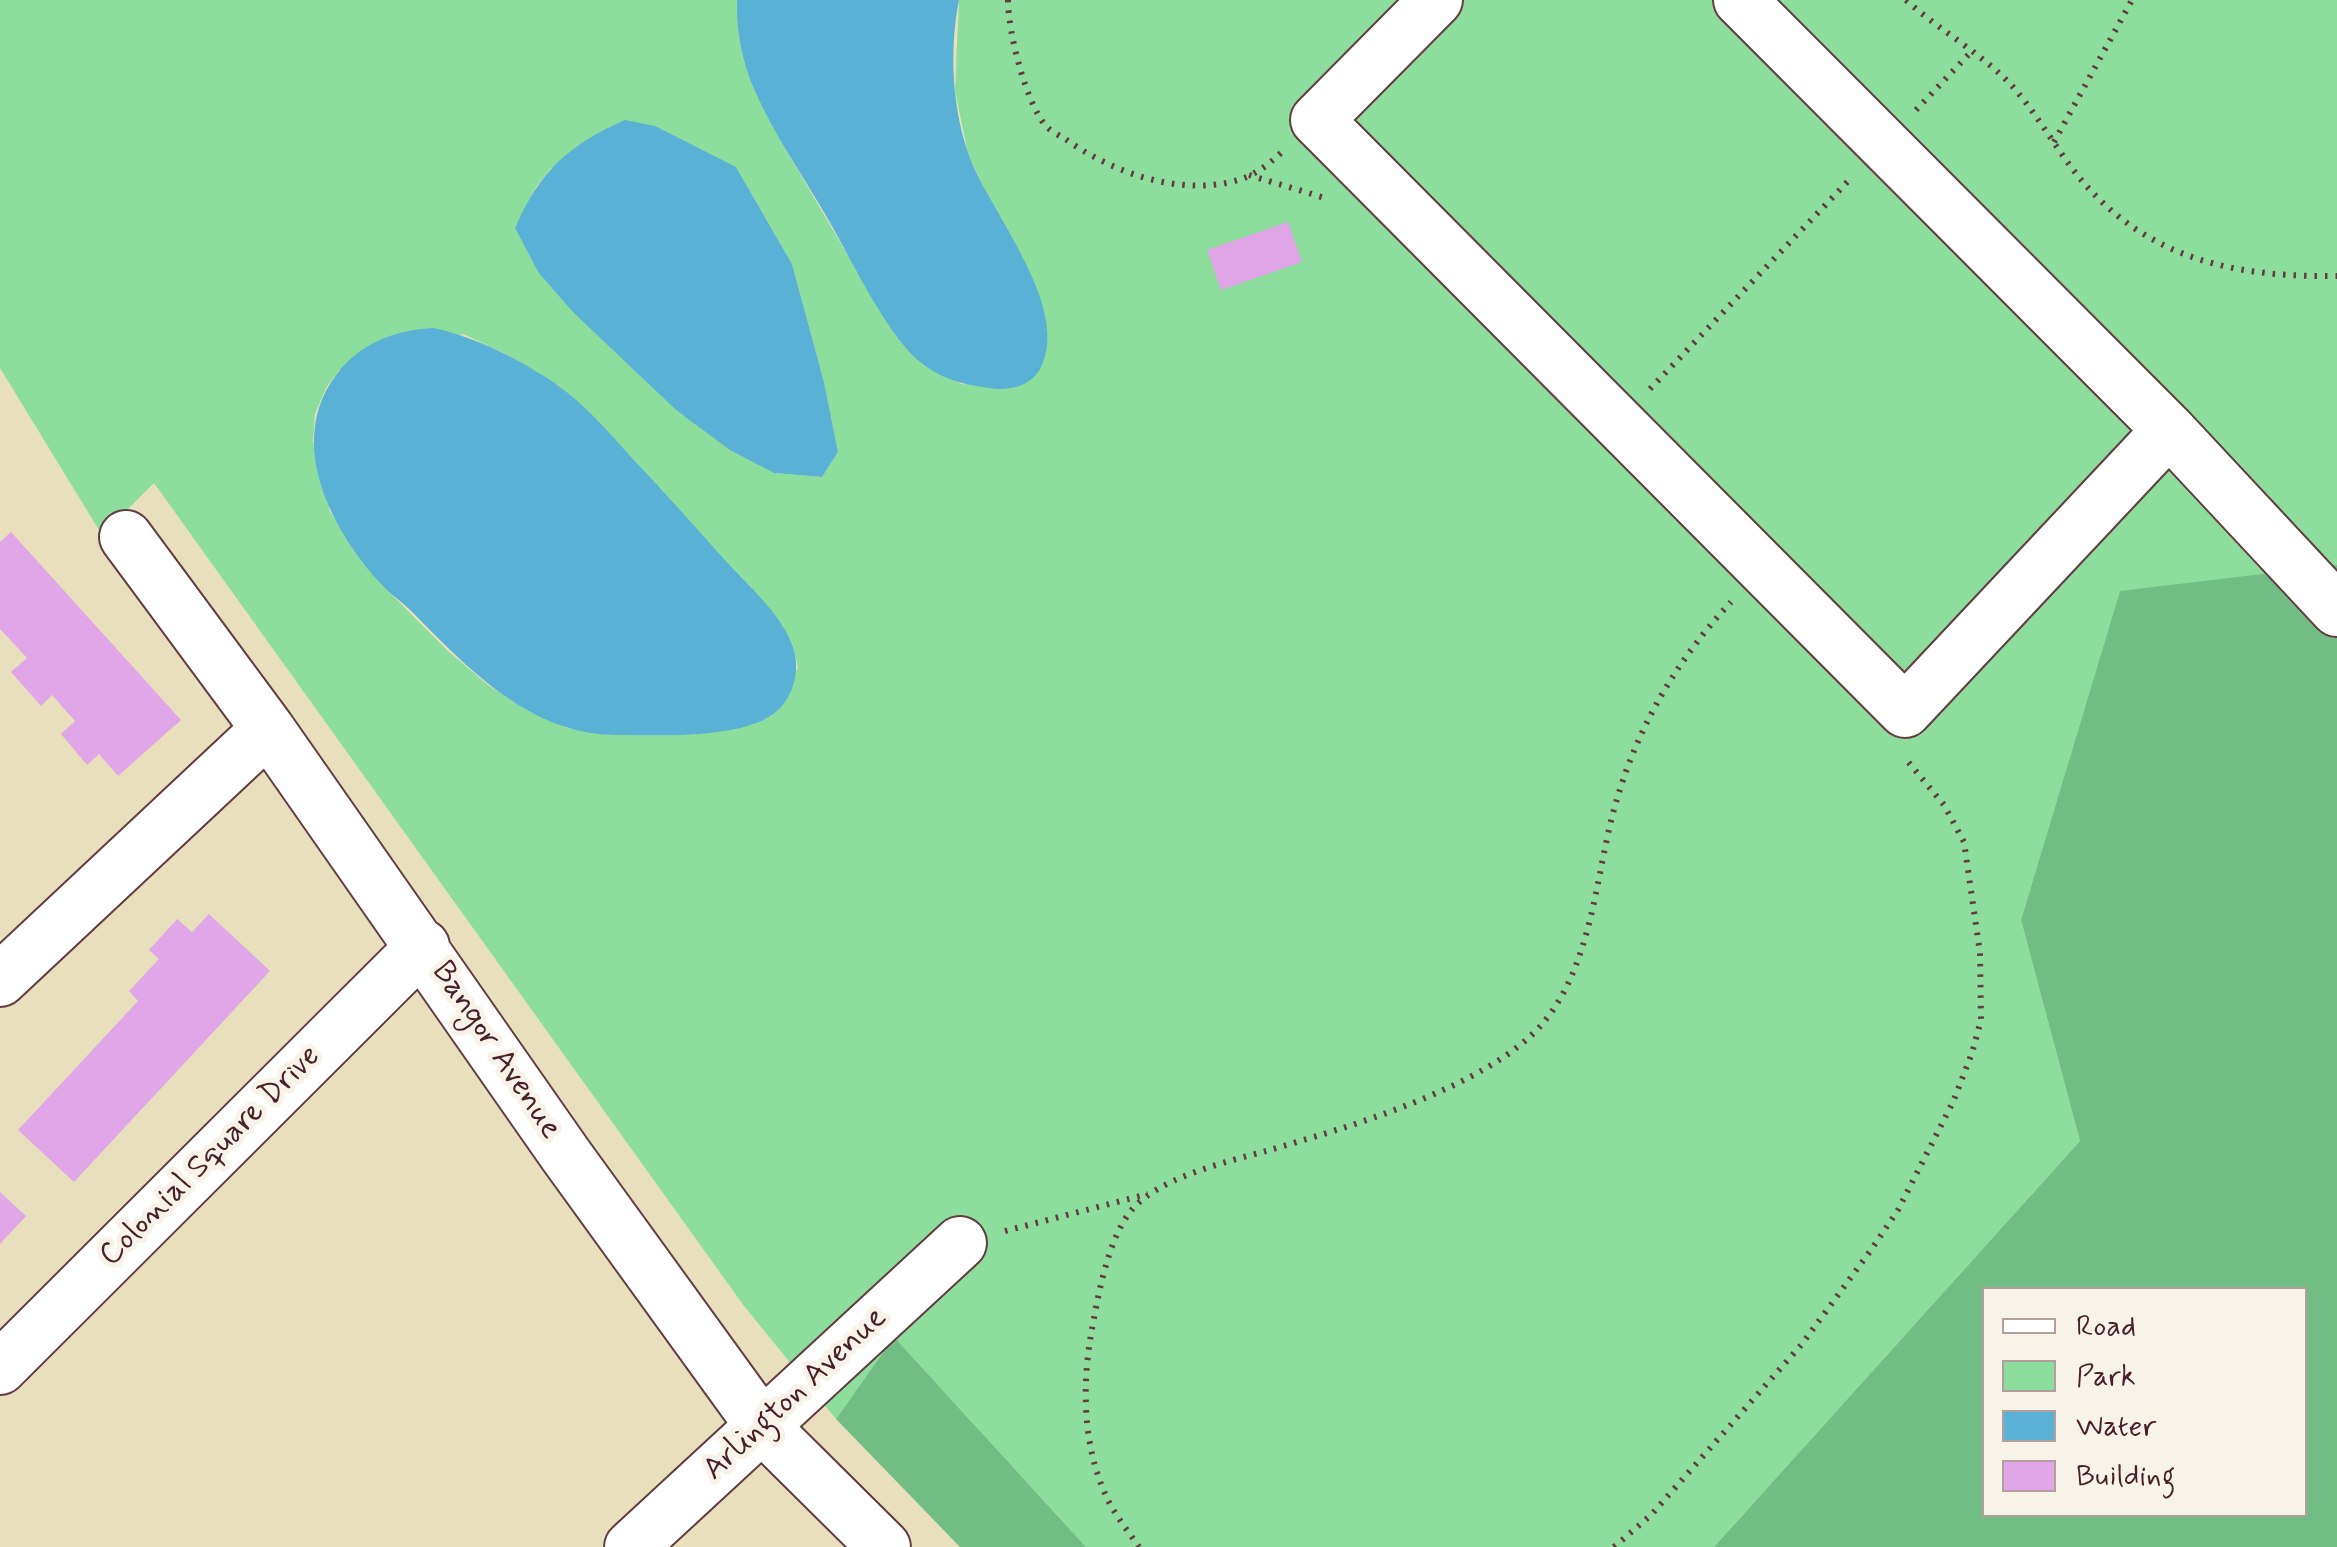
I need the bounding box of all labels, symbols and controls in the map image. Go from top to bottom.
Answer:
street label: Bangor Avenue [422,955,568,1147]
street label: Colonial Square Drive [92,1038,330,1276]
legend [1982,1287,2307,1517]
street label: Arlington Avenue [696,1300,896,1490]
text: Road [2076,1307,2136,1346]
text: Park [2076,1357,2136,1396]
text: Water [2076,1407,2156,1446]
text: Building [2076,1457,2175,1496]

